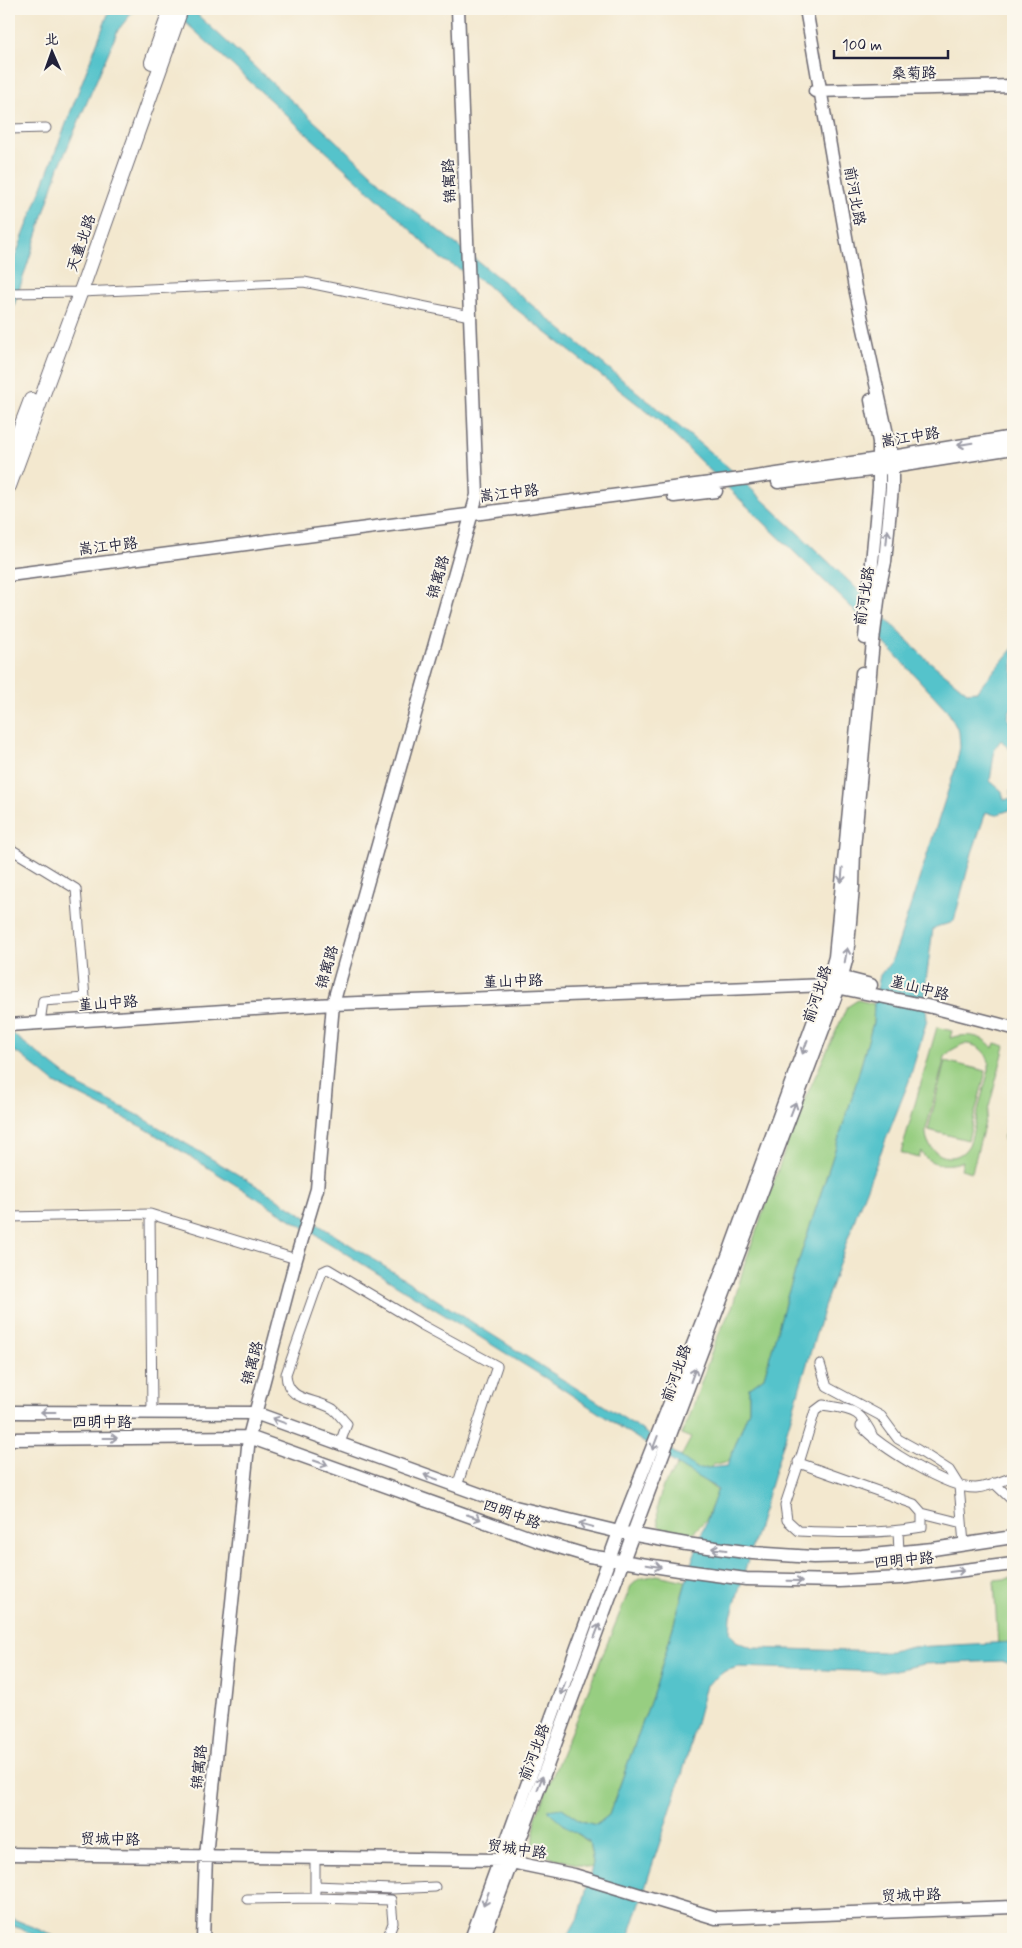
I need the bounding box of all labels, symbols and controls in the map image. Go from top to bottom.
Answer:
north arrow [28,28,78,78]
scale bar [834,28,948,60]
text: 北 [44,31,59,49]
text: 100 m [842,36,882,56]
street label: 桑菊路 [891,64,937,84]
street label: 锦寓路 [439,158,461,204]
street label: 前河北路 [839,165,869,227]
street label: 天童北路 [63,212,101,275]
street label: 嵩江中路 [879,423,941,453]
one-way arrow [957,440,973,450]
street label: 嵩江中路 [478,480,540,508]
one-way arrow [883,530,892,546]
street label: 嵩江中路 [77,533,139,561]
street label: 锦寓路 [423,553,455,602]
street label: 前河北路 [850,565,880,627]
one-way arrow [837,867,847,883]
street label: 锦寓路 [312,943,344,992]
one-way arrow [842,948,852,964]
street label: 前河北路 [799,963,837,1026]
street label: 堇山中路 [483,971,543,993]
street label: 堇山中路 [888,972,951,1006]
street label: 堇山中路 [77,992,139,1016]
one-way arrow [800,1039,809,1054]
one-way arrow [789,1101,798,1117]
street label: 锦寓路 [237,1339,268,1388]
street label: 前河北路 [657,1342,697,1405]
one-way arrow [689,1368,698,1384]
one-way arrow [40,1407,56,1417]
street label: 四明中路 [72,1413,132,1433]
one-way arrow [271,1416,287,1425]
one-way arrow [102,1433,118,1443]
one-way arrow [649,1435,659,1450]
one-way arrow [312,1459,328,1468]
one-way arrow [424,1472,440,1481]
street label: 四明中路 [480,1495,543,1535]
one-way arrow [466,1513,481,1522]
one-way arrow [579,1519,595,1529]
one-way arrow [712,1544,728,1554]
street label: 四明中路 [873,1548,935,1574]
one-way arrow [645,1561,661,1571]
one-way arrow [949,1566,965,1576]
one-way arrow [786,1576,803,1586]
one-way arrow [593,1624,602,1639]
one-way arrow [558,1679,567,1695]
street label: 前河北路 [515,1721,555,1784]
street label: 锦寓路 [188,1744,212,1791]
one-way arrow [536,1776,545,1791]
street label: 贸城中路 [80,1829,140,1851]
street label: 贸城中路 [486,1836,548,1864]
street label: 贸城中路 [881,1885,941,1907]
one-way arrow [481,1891,490,1907]

